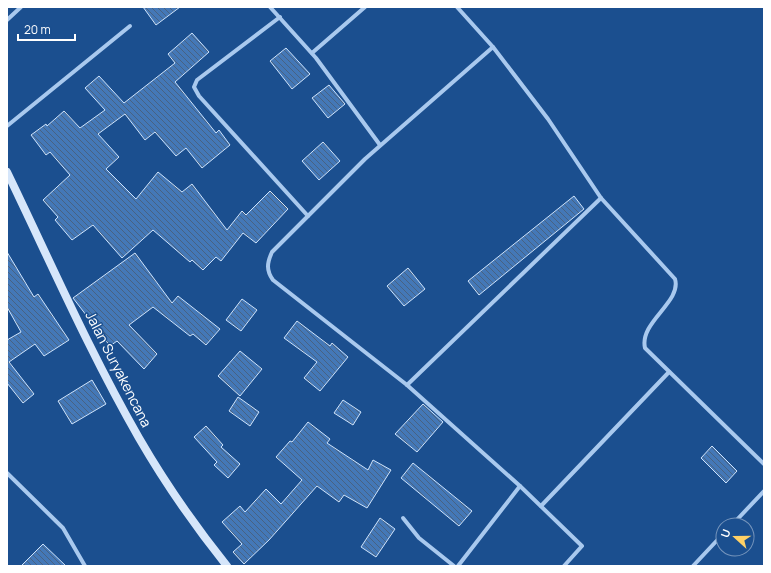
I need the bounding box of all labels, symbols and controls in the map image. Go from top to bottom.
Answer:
scale bar [18,16,75,42]
text: 20 m [24,21,51,38]
street label: Jalan Suryakencana [82,308,156,430]
north arrow [715,517,755,557]
text: U [717,527,734,540]

